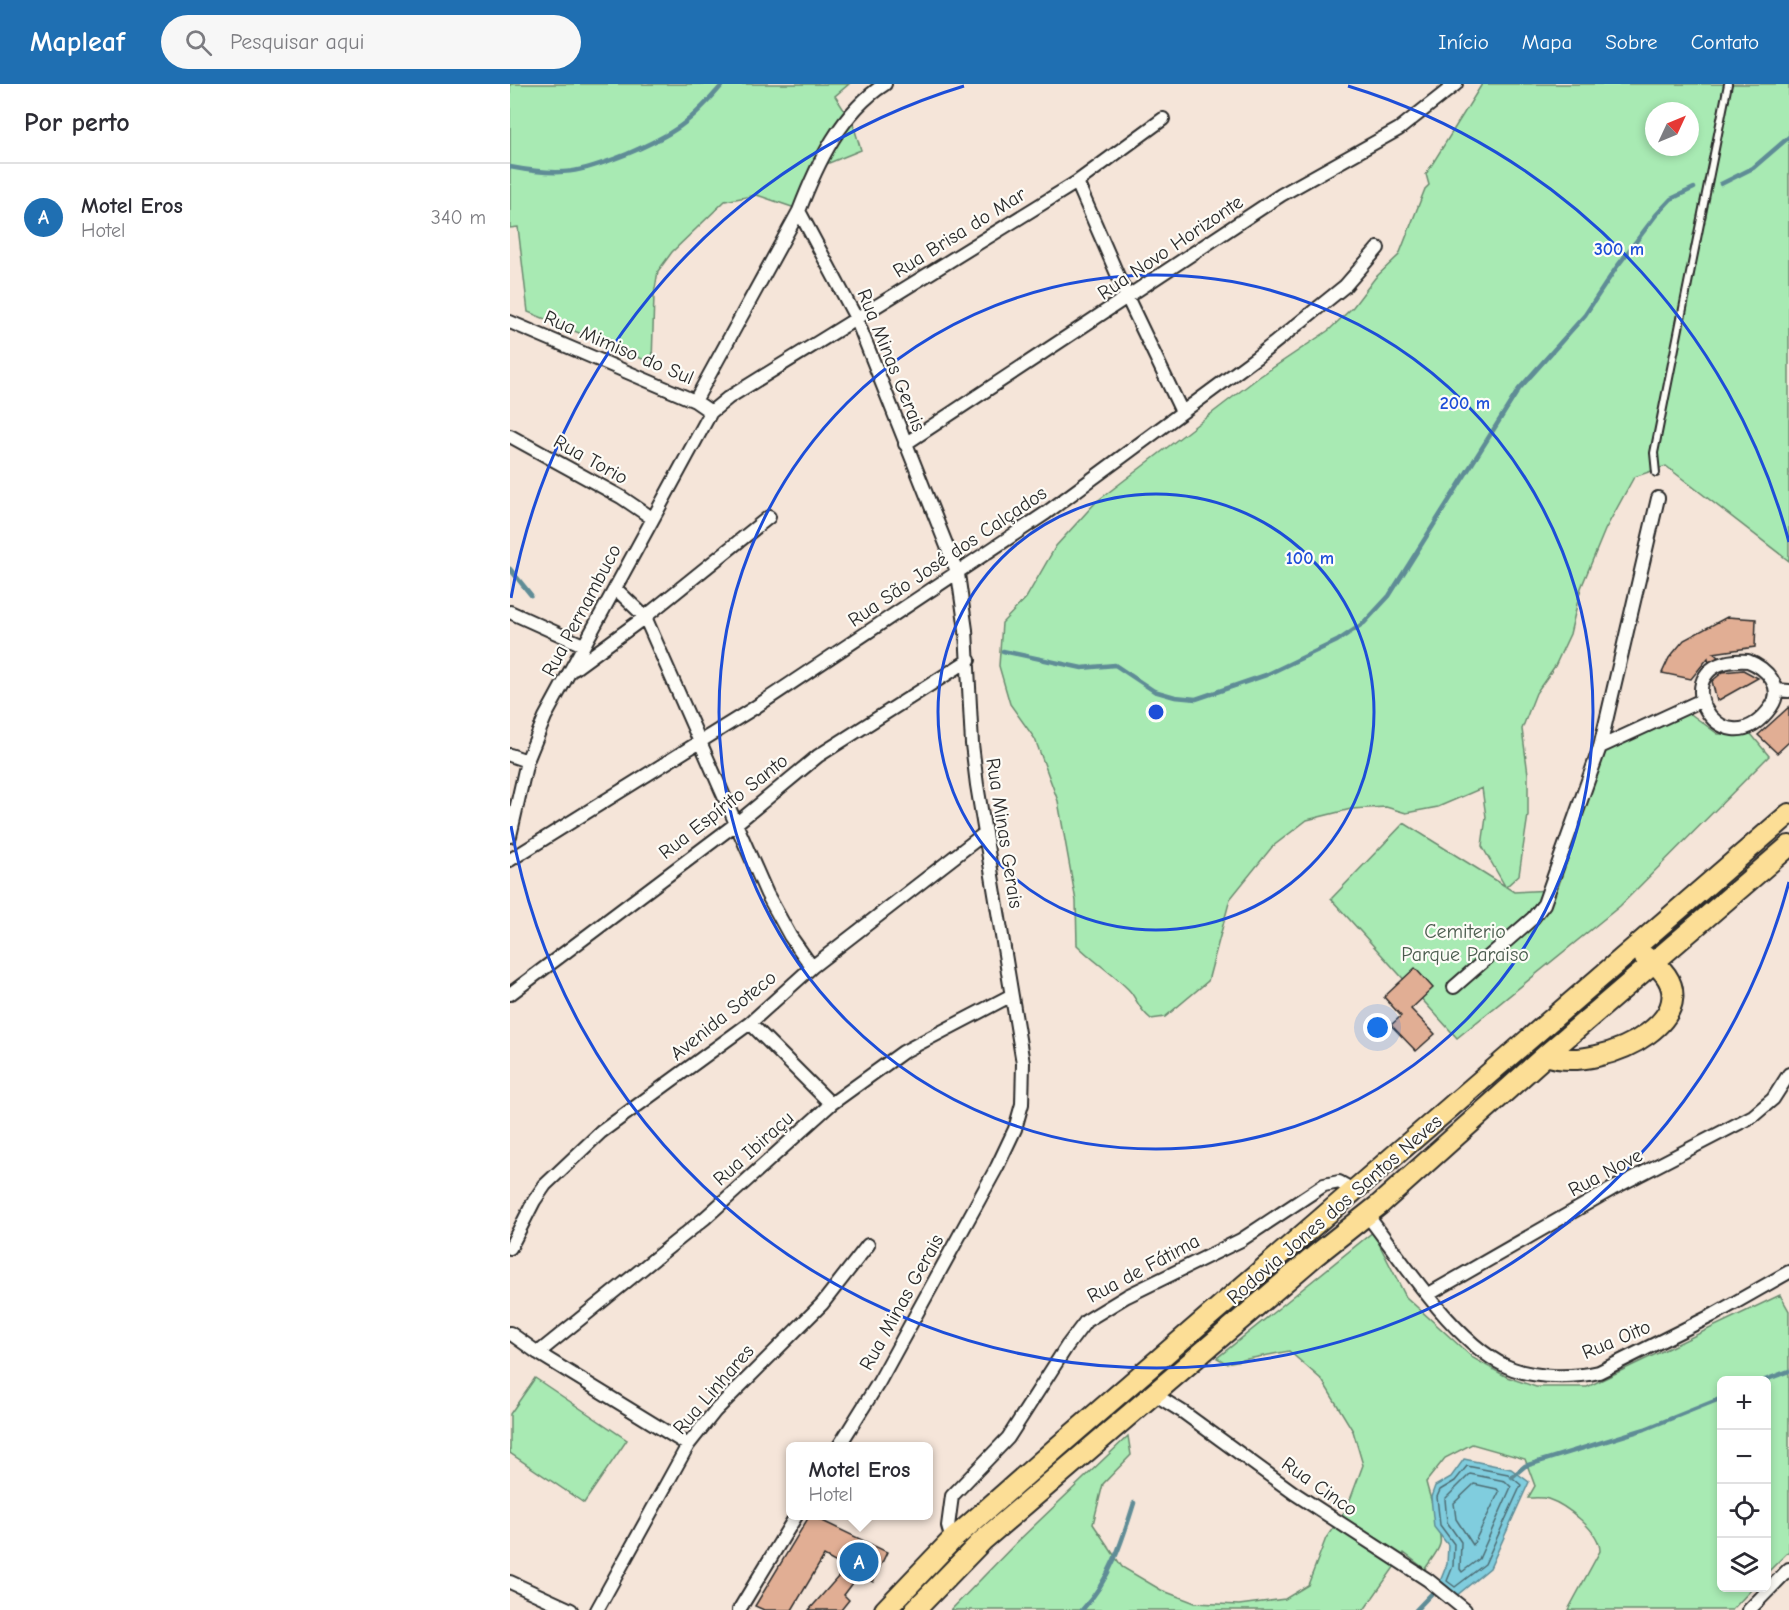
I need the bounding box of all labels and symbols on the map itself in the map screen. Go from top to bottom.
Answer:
north arrow [1645,102,1699,156]
street label: Rua Brisa do Mar [889,182,1030,282]
street label: Rua Novo Horizonte [1093,190,1247,305]
text: 300 m [1594,239,1644,260]
street label: Rua Minas Gerais [852,285,931,435]
street label: Rua Mimiso do Sul [540,306,697,389]
text: 200 m [1440,393,1490,414]
street label: Rua Torio [550,430,632,489]
street label: Rua São José dos Calçados [844,481,1051,632]
street label: Rua Pernambuco [537,540,626,680]
text: 100 m [1286,548,1334,569]
centre of rings [1146,702,1166,722]
street label: Rua Espírito Santo [654,749,793,864]
street label: Rua Minas Gerais [981,756,1028,910]
park label: Cemiterio Parque Paraiso [1401,920,1529,966]
street label: Avenida Soteco [666,966,781,1065]
your location [1363,1013,1392,1042]
street label: Rua Ibiraçu [708,1106,798,1190]
street label: Rodovia Jones dos Santos Neves [1222,1110,1447,1309]
street label: Rua Nove [1564,1143,1646,1202]
street label: Rua de Fátima [1083,1229,1204,1308]
street label: Rua Minas Gerais [855,1230,948,1374]
street label: Rua Oito [1578,1315,1654,1364]
street label: Rua Linhares [668,1340,759,1439]
street label: Rua Cinco [1277,1452,1362,1521]
pin: A [840,1540,878,1584]

